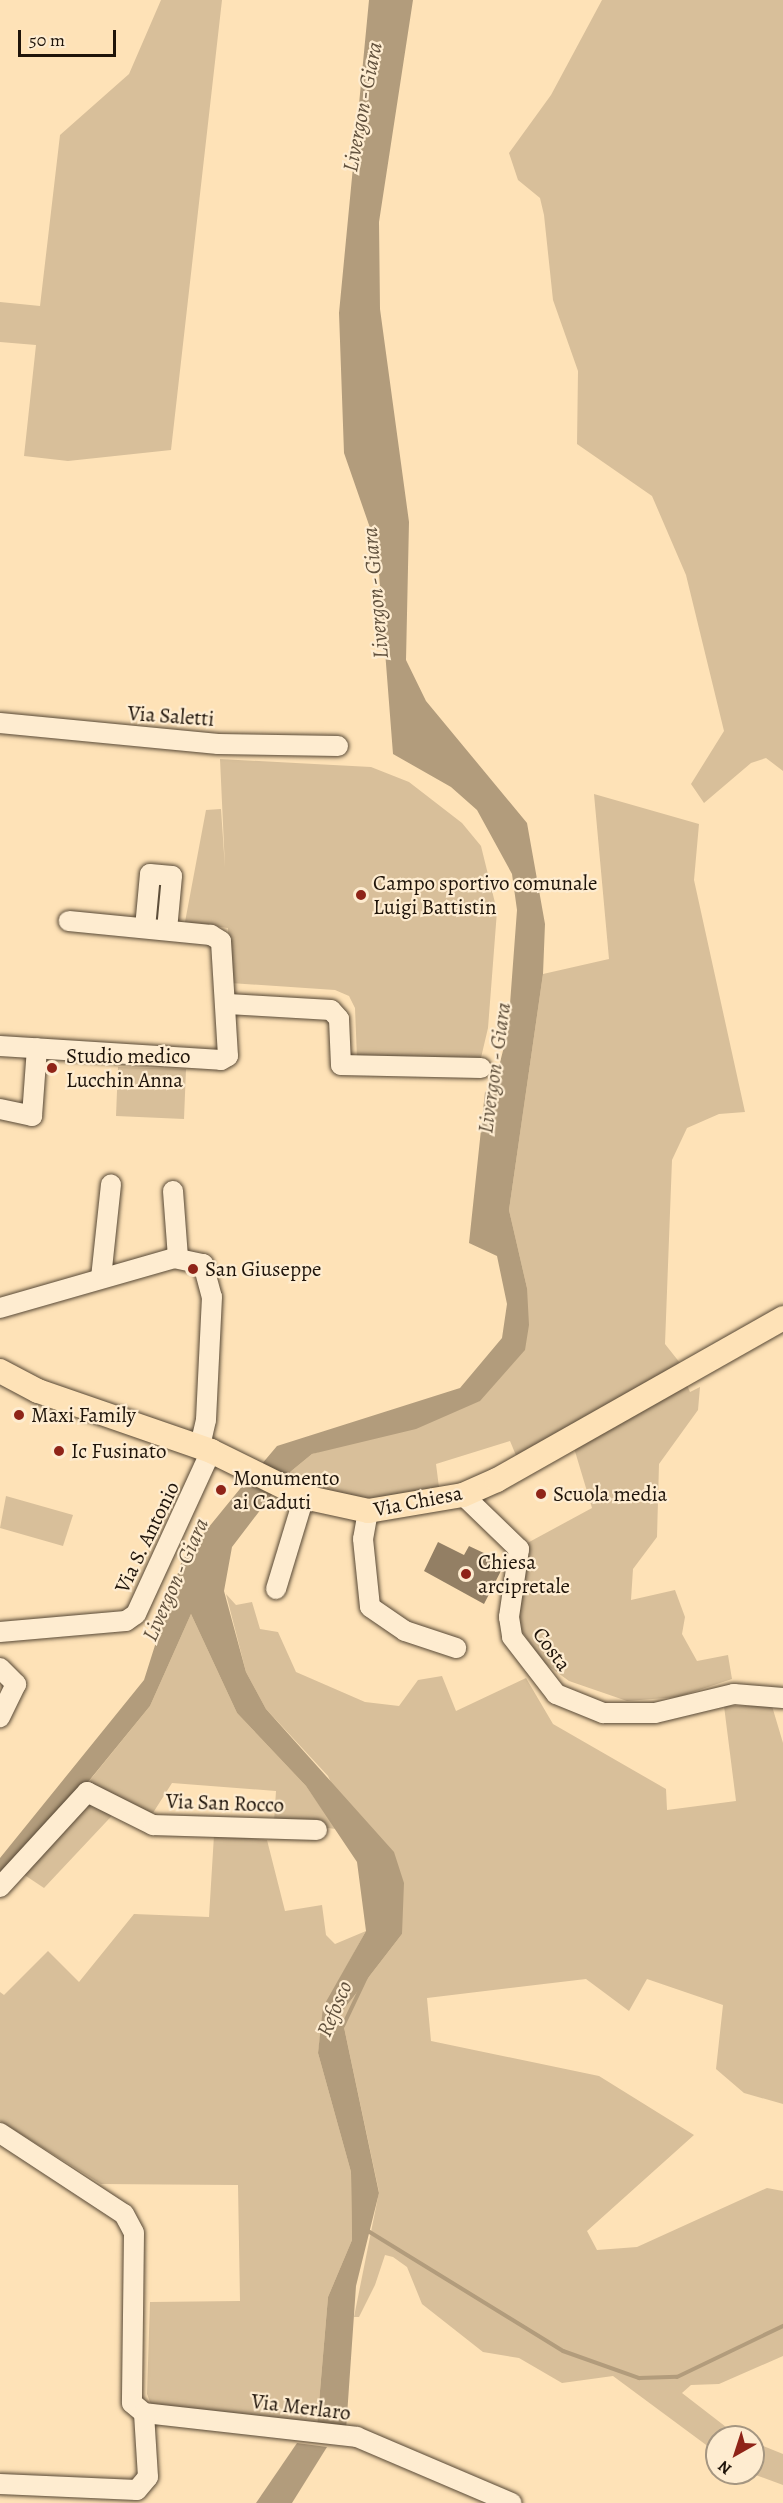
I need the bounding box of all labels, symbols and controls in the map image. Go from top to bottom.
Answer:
scale bar [21,18,118,56]
text: 50 m [29,28,65,52]
water label: Livergon - Giara [337,40,389,174]
water label: Livergon - Giara [357,526,395,660]
street label: Via Saletti [127,700,215,732]
place label: Campo sportivo comunale Luigi Battistin [373,870,597,920]
marker: Campo sportivo comunale Luigi Battistin [354,888,368,902]
water label: Livergon - Giara [473,1001,517,1135]
place label: Studio medico Lucchin Anna [66,1043,190,1093]
marker: Studio medico Lucchin Anna [43,1059,61,1077]
place label: San Giuseppe [205,1256,321,1282]
marker: San Giuseppe [186,1262,200,1276]
place label: Maxi Family [31,1402,136,1428]
marker: Maxi Family [12,1408,26,1422]
place label: Ic Fusinato [71,1438,166,1464]
marker: Ic Fusinato [52,1444,66,1458]
place label: Monumento ai Caduti [233,1465,339,1515]
street label: Via S. Antonio [109,1477,185,1597]
street label: Via Chiesa [372,1480,464,1522]
place label: Scuola media [553,1481,667,1507]
marker: Monumento ai Caduti [214,1483,228,1497]
marker: Scuola media [534,1487,548,1501]
water label: Livergon - Giara [137,1514,215,1646]
place label: Chiesa arcipretale [478,1549,570,1599]
marker: Chiesa arcipretale [459,1567,473,1581]
street label: Costa [527,1622,577,1676]
street label: Via San Rocco [165,1788,285,1818]
water label: Refosco [312,1977,358,2041]
street label: Via Merlaro [250,2388,352,2426]
north arrow [705,2425,765,2485]
text: N [713,2455,736,2480]

